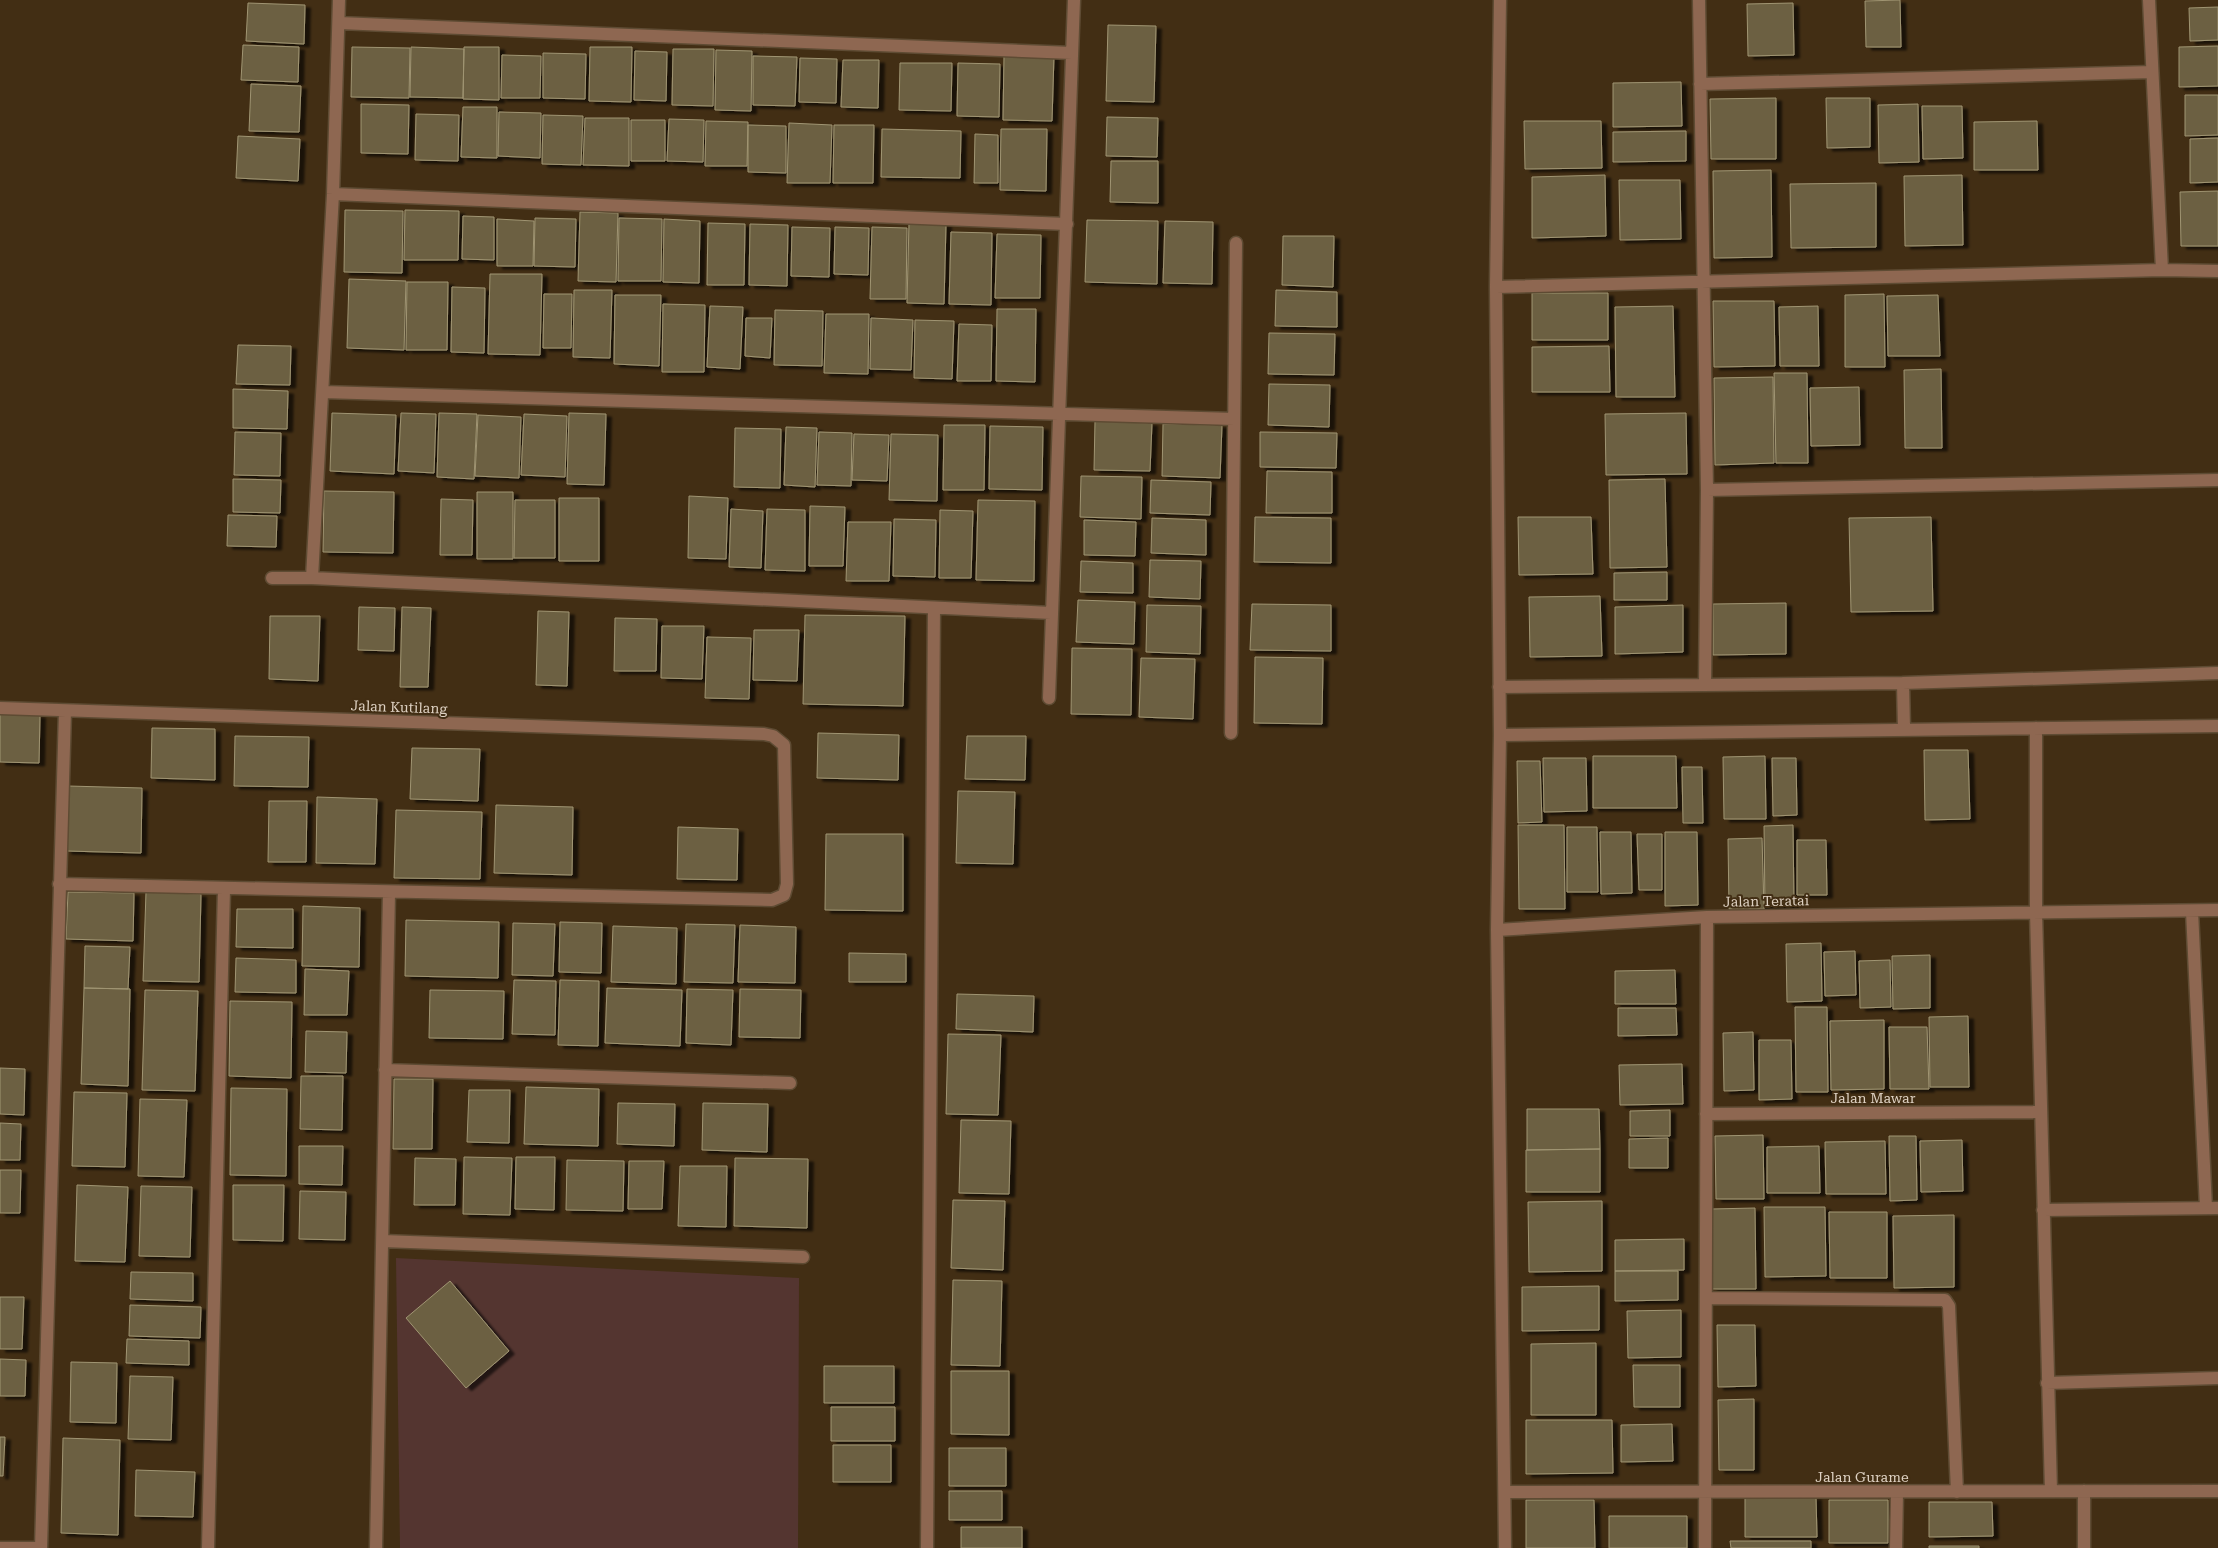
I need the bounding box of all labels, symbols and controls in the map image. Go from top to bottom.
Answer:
street label: Jalan Kutilang [350,697,448,717]
street label: Jalan Teratai [1723,892,1810,910]
street label: Jalan Mawar [1831,1090,1916,1106]
street label: Jalan Gurame [1815,1469,1909,1485]

